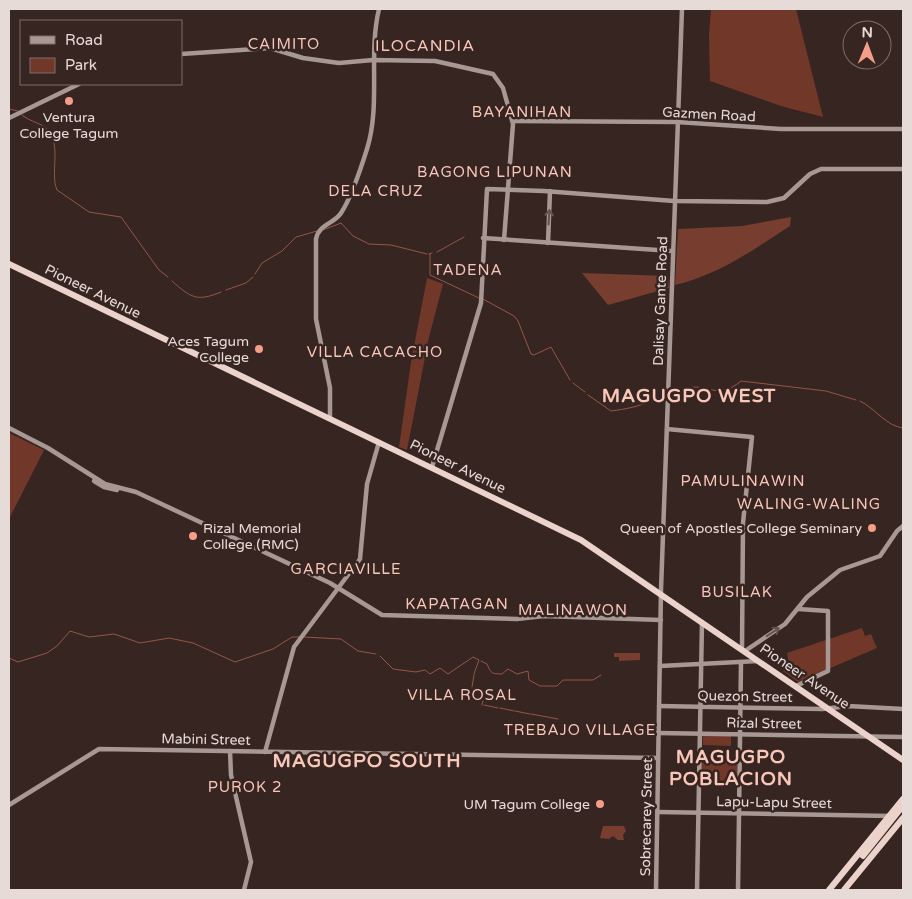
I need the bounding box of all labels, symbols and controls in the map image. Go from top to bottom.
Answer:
legend [20,20,182,85]
north arrow [842,20,892,70]
text: N [861,24,873,41]
text: Road [65,31,103,49]
district label: CAIMITO [248,35,320,53]
district label: ILOCANDIA [375,36,475,56]
text: Park [65,56,97,74]
marker: Ventura College Tagum [63,95,75,107]
district label: BAYANIHAN [472,103,572,121]
street label: Gazmen Road [662,104,756,125]
place label: Ventura College Tagum [20,109,118,142]
district label: BAGONG LIPUNAN [417,163,573,181]
district label: DELA CRUZ [328,182,424,200]
one-way arrow [544,209,553,225]
street label: Dalisay Gante Road [650,236,671,366]
street label: Pioneer Avenue [42,261,144,322]
district label: TADENA [433,261,503,279]
place label: Aces Tagum College [168,333,249,366]
marker: Aces Tagum College [253,343,265,355]
district label: VILLA CACACHO [307,343,443,361]
district label: MAGUGPO WEST [602,385,776,407]
street label: Pioneer Avenue [407,436,509,497]
district label: PAMULINAWIN [680,472,806,490]
district label: WALING-WALING [737,495,881,513]
place label: Rizal Memorial College (RMC) [203,520,301,553]
place label: Queen of Apostles College Seminary [620,520,862,537]
marker: Queen of Apostles College Seminary [866,522,878,534]
marker: Rizal Memorial College (RMC) [187,530,199,542]
district label: GARCIAVILLE [291,560,402,578]
district label: BUSILAK [701,583,773,601]
district label: KAPATAGAN [405,595,509,613]
district label: MALINAWON [518,601,628,619]
one-way arrow [766,627,780,637]
street label: Pioneer Avenue [757,640,853,713]
district label: VILLA ROSAL [407,686,517,704]
street label: Quezon Street [697,687,793,706]
street label: Rizal Street [726,714,802,733]
district label: TREBAJO VILLAGE [504,721,656,739]
street label: Mabini Street [161,730,251,749]
district label: MAGUGPO POBLACION [669,746,793,790]
district label: MAGUGPO SOUTH [272,750,462,772]
street label: Sobrecarey Street [637,757,656,876]
district label: PUROK 2 [208,778,282,796]
street label: Lapu-Lapu Street [716,793,833,812]
place label: UM Tagum College [463,796,590,813]
marker: UM Tagum College [594,798,606,810]

